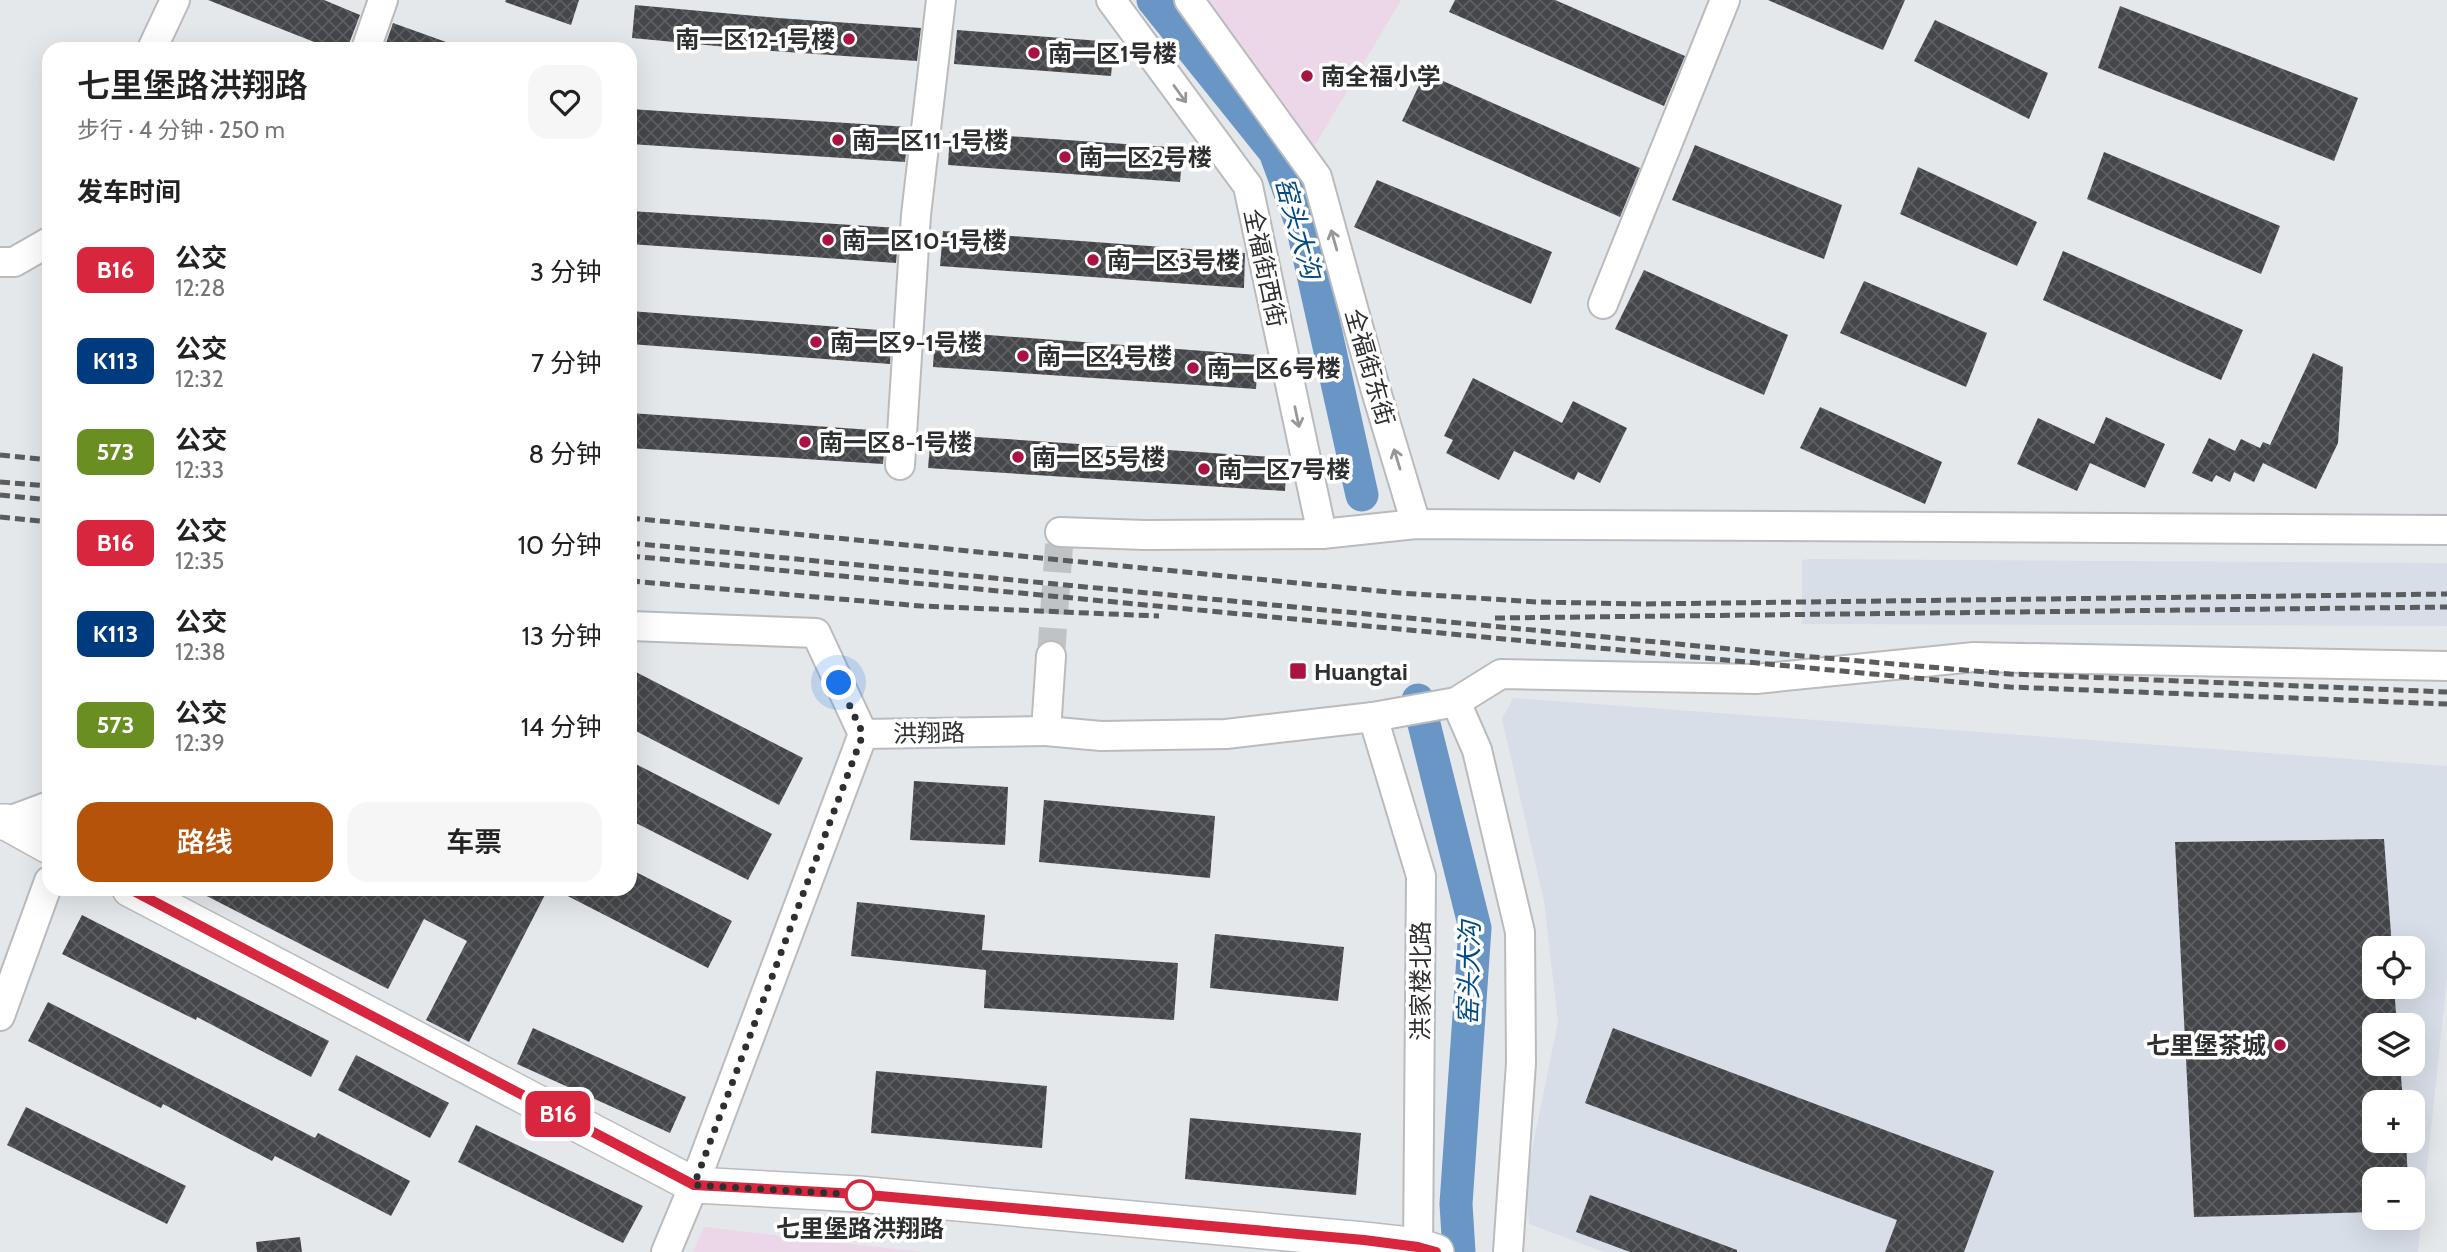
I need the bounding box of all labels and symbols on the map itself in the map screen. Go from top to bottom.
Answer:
place label: 南一区12-1号楼 [675,25,835,54]
marker: 南一区12-1号楼 [841,31,857,47]
place label: 南一区1号楼 [1048,39,1177,68]
marker: 南一区1号楼 [1026,45,1042,61]
place label: 南全福小学 [1321,62,1441,91]
marker: 南全福小学 [1299,68,1315,84]
one-way arrow [1173,85,1188,103]
place label: 南一区11-1号楼 [852,126,1008,155]
marker: 南一区11-1号楼 [830,132,846,148]
place label: 南一区2号楼 [1079,143,1212,172]
marker: 南一区2号楼 [1057,149,1073,165]
water label: 窑头大沟 [1268,174,1329,285]
street label: 全福街西街 [1238,206,1292,330]
place label: 南一区10-1号楼 [842,226,1006,255]
one-way arrow [1327,229,1340,252]
marker: 南一区10-1号楼 [820,232,836,248]
place label: 南一区3号楼 [1107,246,1240,275]
marker: 南一区3号楼 [1085,252,1101,268]
street label: 全福街东街 [1340,305,1400,429]
place label: 南一区9-1号楼 [830,328,982,357]
marker: 南一区9-1号楼 [808,334,824,350]
place label: 南一区4号楼 [1037,342,1172,371]
marker: 南一区4号楼 [1015,348,1031,364]
place label: 南一区6号楼 [1207,354,1341,383]
marker: 南一区6号楼 [1185,360,1201,376]
one-way arrow [1291,405,1304,428]
place label: 南一区8-1号楼 [819,428,972,457]
marker: 南一区8-1号楼 [797,434,813,450]
place label: 南一区5号楼 [1032,443,1165,472]
one-way arrow [1389,448,1402,470]
marker: 南一区5号楼 [1010,449,1026,465]
place label: 南一区7号楼 [1218,455,1350,484]
marker: 南一区7号楼 [1196,461,1212,477]
place label: Huangtai [1314,657,1408,686]
marker: Huangtai [1288,661,1308,681]
your location [821,665,856,700]
street label: 洪翔路 [893,718,965,748]
water label: 窑头大沟 [1452,918,1486,1025]
street label: 洪家楼北路 [1406,921,1435,1041]
place label: 七里堡茶城 [2146,1031,2266,1060]
marker: 七里堡茶城 [2272,1037,2288,1053]
line badge: B16 [518,1091,598,1137]
marker: 七里堡路洪翔路 [845,1180,875,1210]
place label: 七里堡路洪翔路 [776,1214,944,1243]

